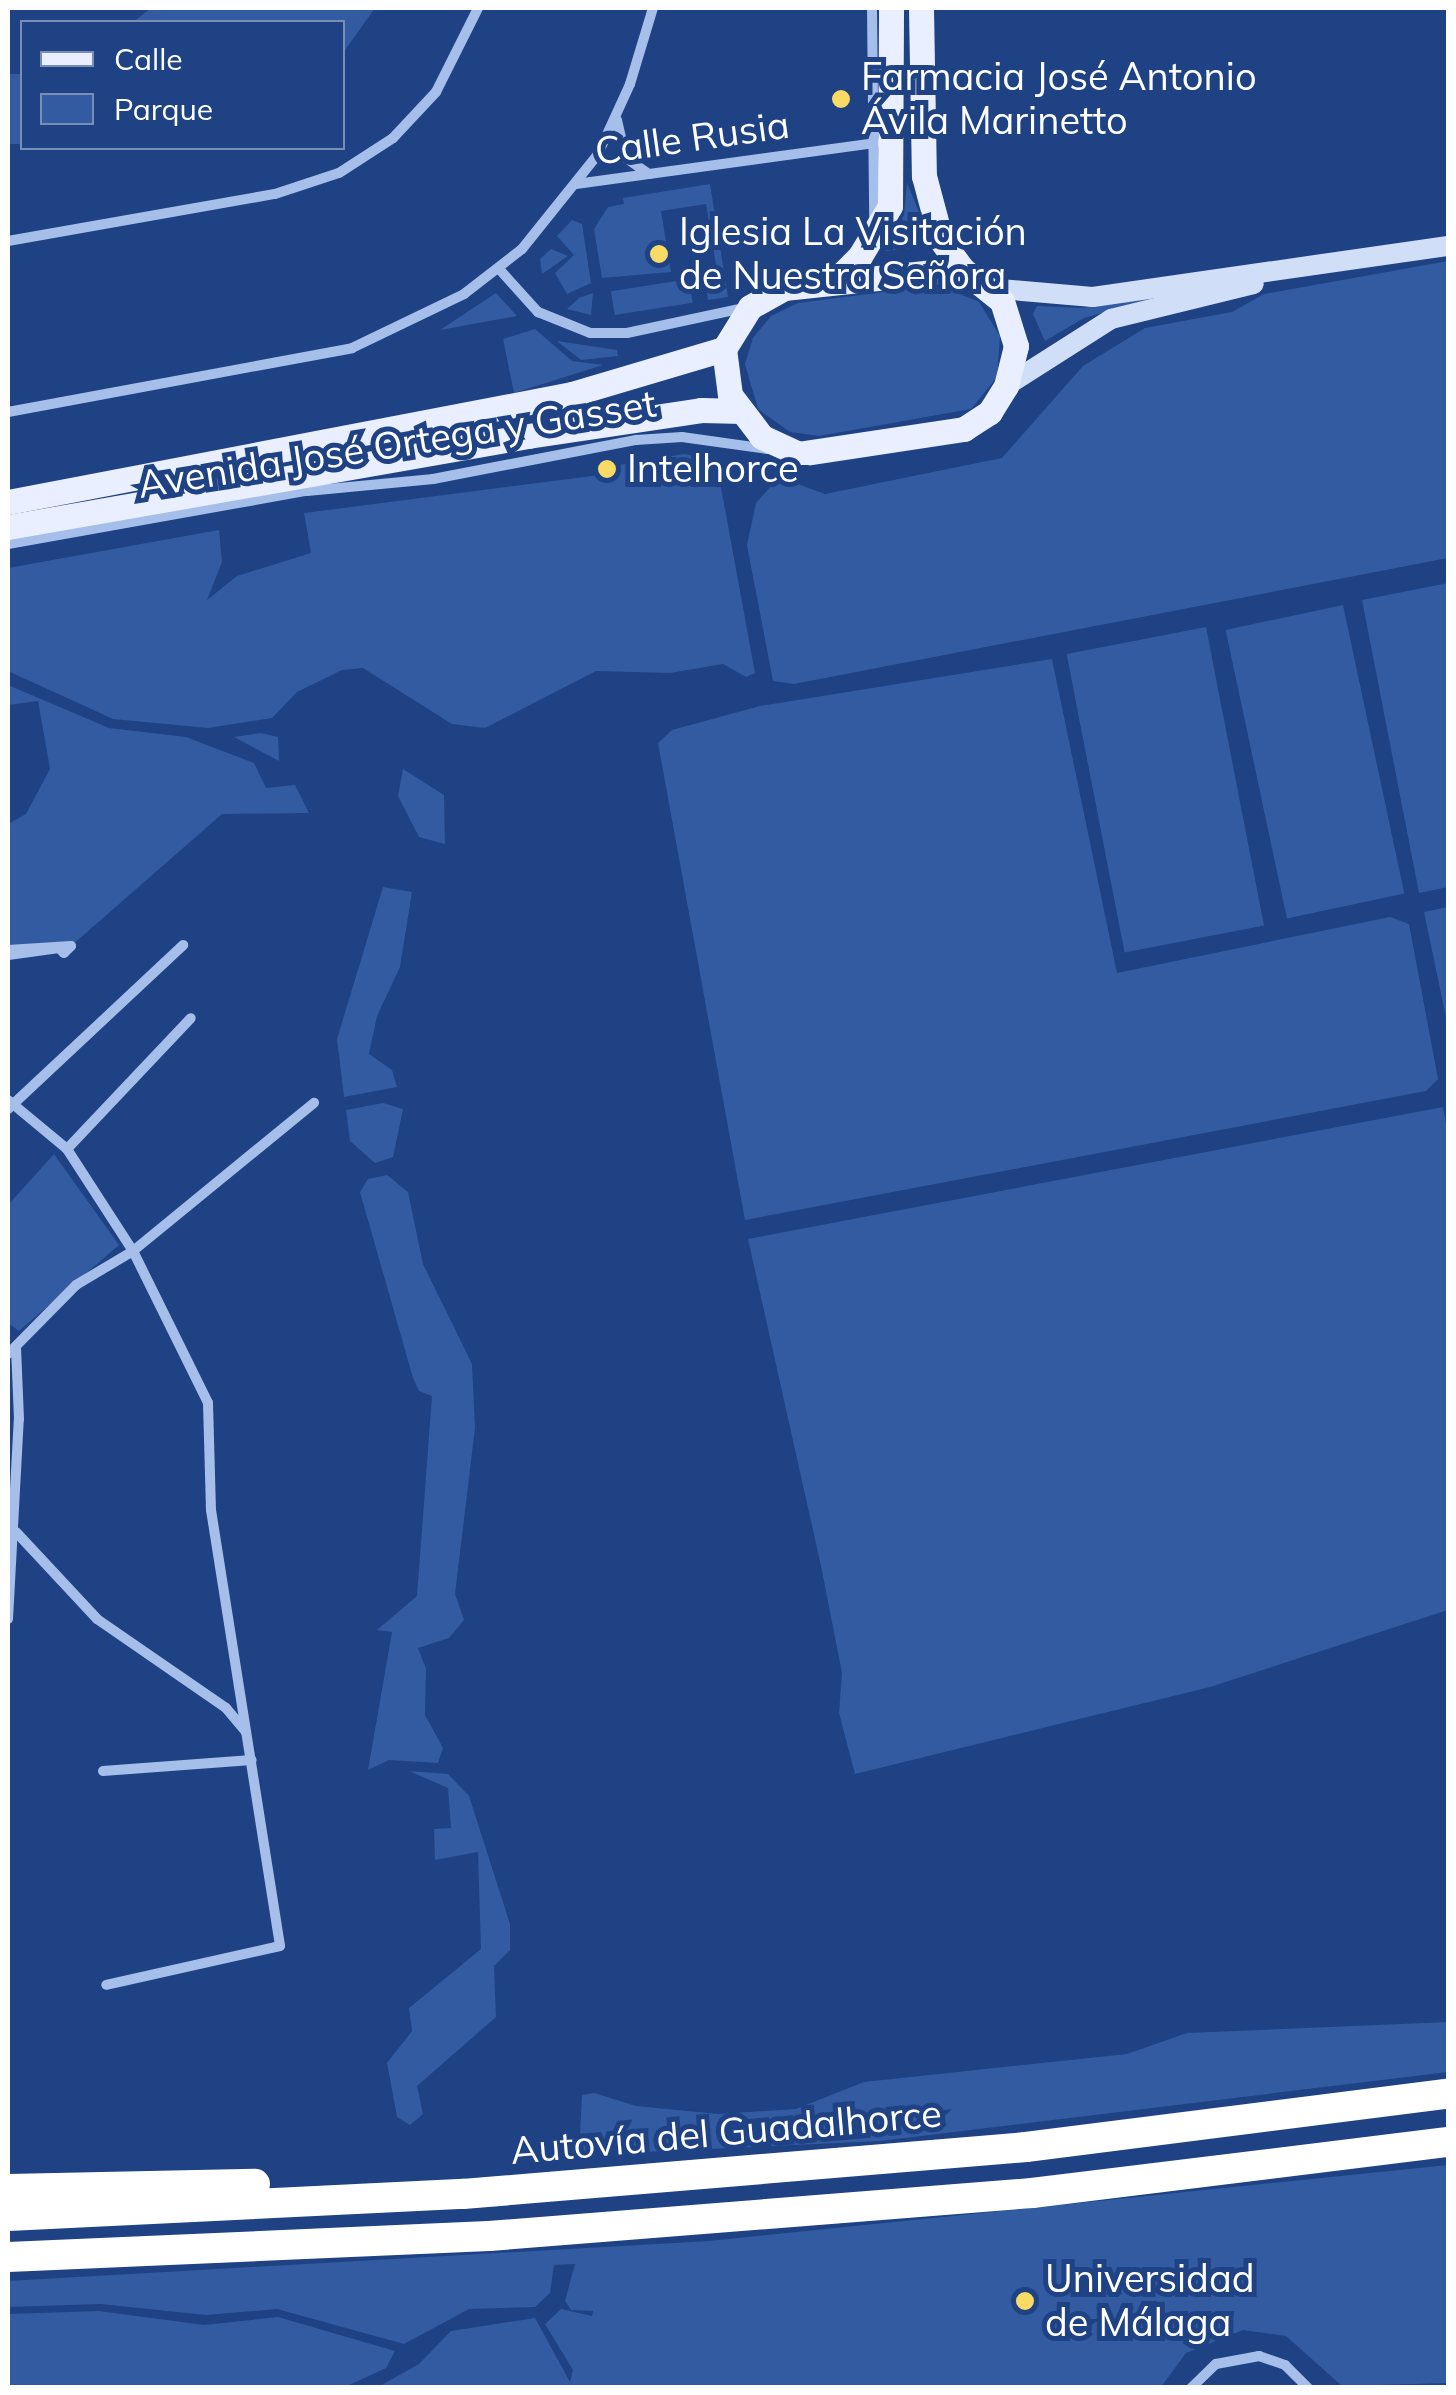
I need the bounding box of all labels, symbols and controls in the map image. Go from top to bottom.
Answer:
legend [20,20,345,150]
text: Calle [114,40,183,78]
place label: Farmacia José Antonio Ávila Marinetto [861,54,1257,143]
marker: Farmacia José Antonio Ávila Marinetto [830,88,852,110]
text: Parque [114,90,213,128]
street label: Calle Rusia [592,102,792,174]
place label: Iglesia La Visitación de Nuestra Señora [679,209,1027,298]
marker: Iglesia La Visitación de Nuestra Señora [648,243,670,265]
street label: Avenida José Ortega y Gasset [135,381,659,507]
place label: Intelhorce [627,446,799,492]
marker: Intelhorce [596,458,618,480]
street label: Autovía del Guadalhorce [509,2090,943,2174]
place label: Universidad de Málaga [1045,2256,1255,2346]
marker: Universidad de Málaga [1014,2290,1036,2312]

